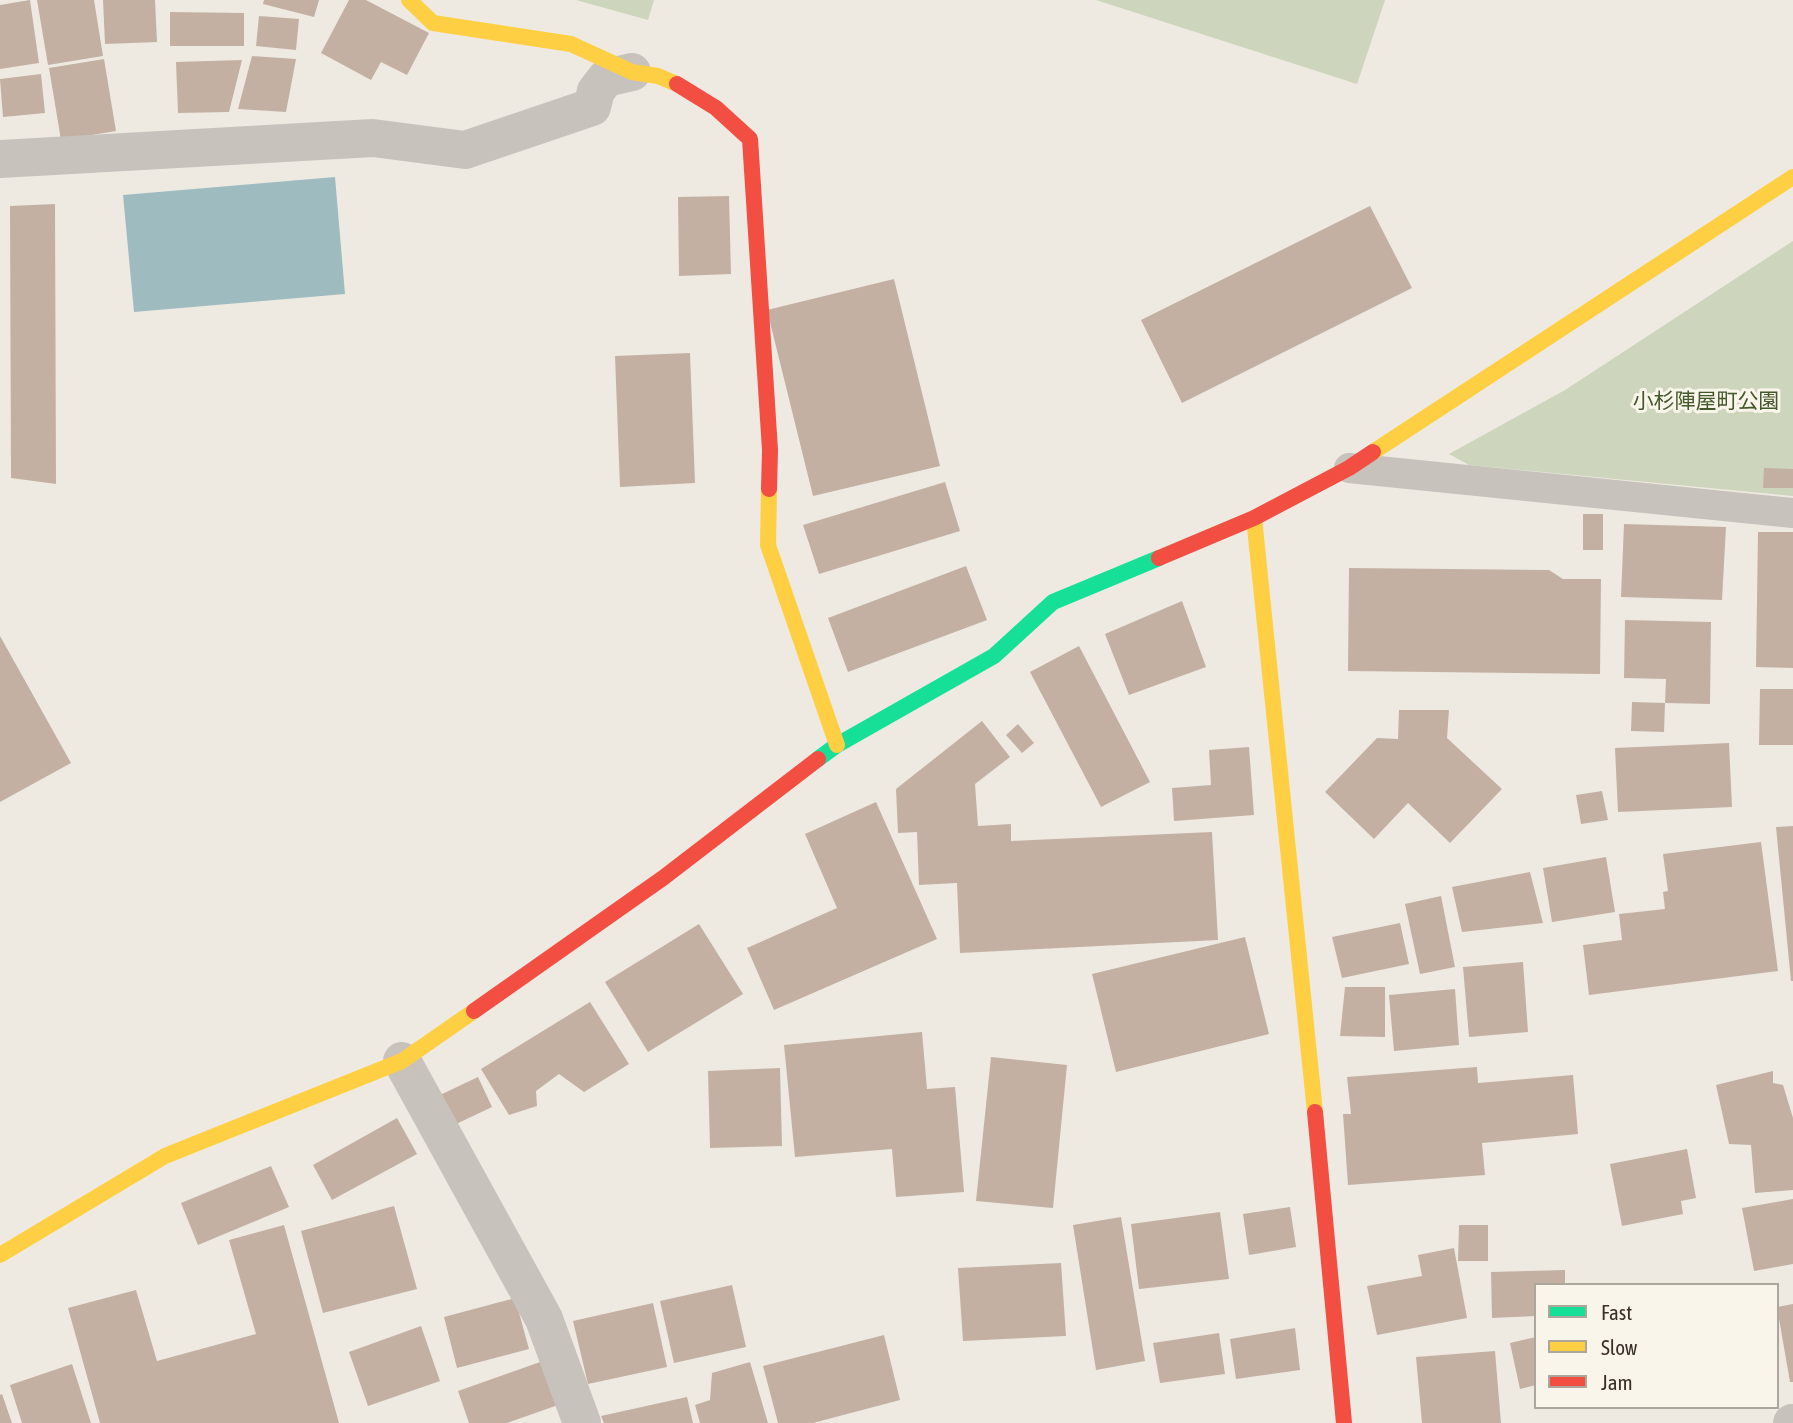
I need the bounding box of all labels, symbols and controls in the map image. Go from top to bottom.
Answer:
park label: 小杉陣屋町公園 [1633,388,1779,414]
legend [1534,1283,1779,1409]
text: Fast [1601,1300,1632,1324]
text: Slow [1601,1335,1637,1359]
text: Jam [1601,1370,1633,1394]

